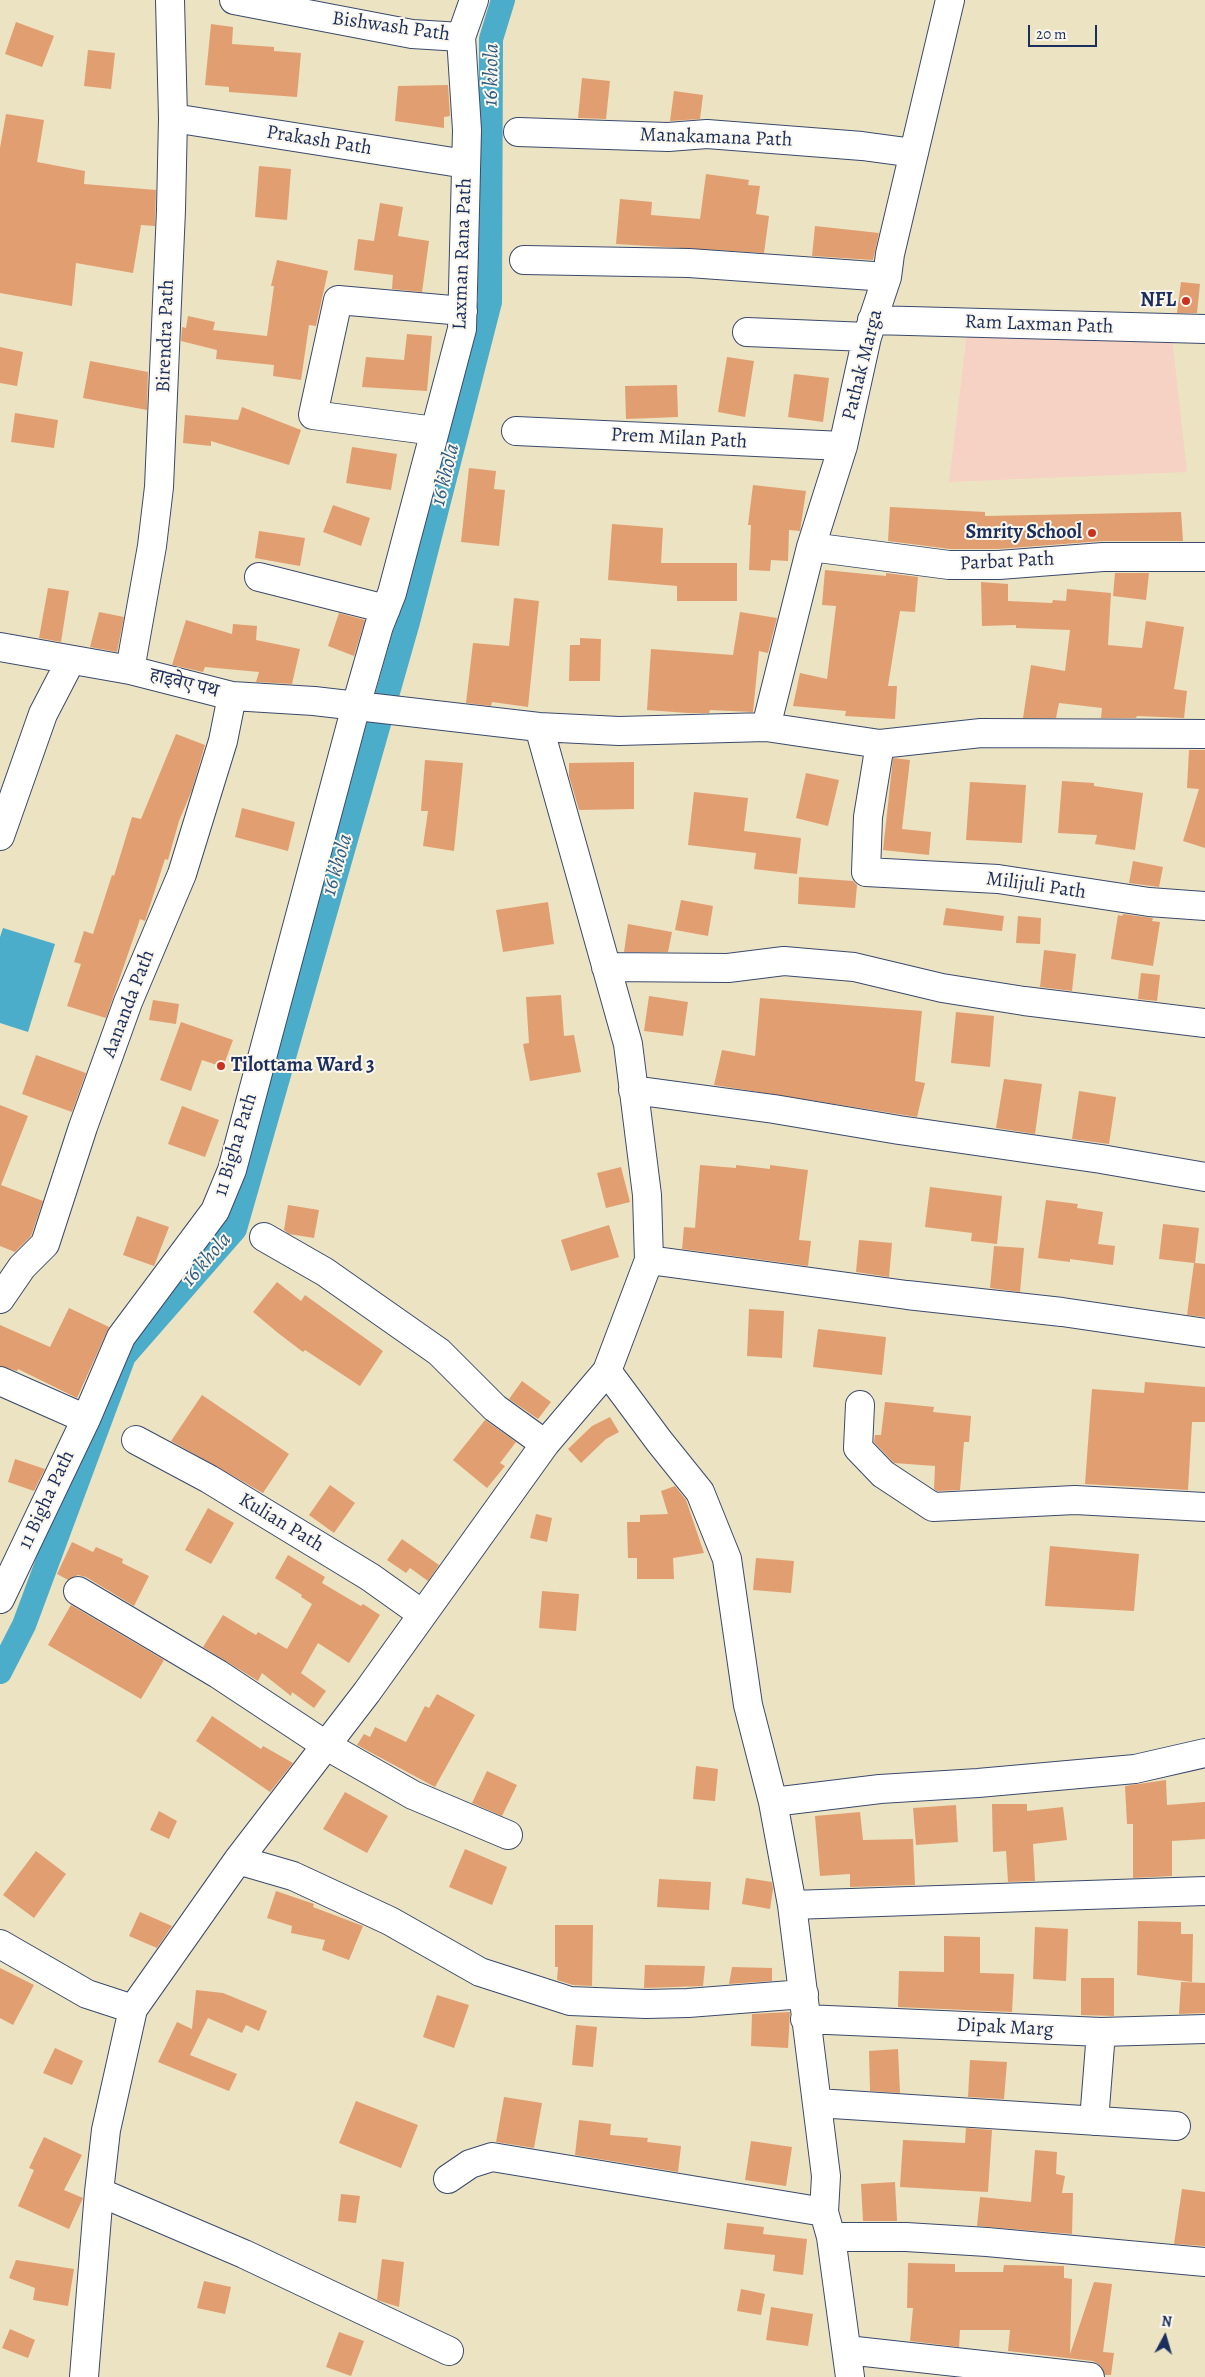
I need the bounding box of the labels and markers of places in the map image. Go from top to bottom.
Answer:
place label: NFL [1140,289,1176,313]
marker: NFL [1180,295,1192,307]
place label: Smrity School [965,521,1082,545]
marker: Smrity School [1086,527,1098,539]
place label: Tilottama Ward 3 [231,1054,375,1078]
marker: Tilottama Ward 3 [215,1060,227,1072]

